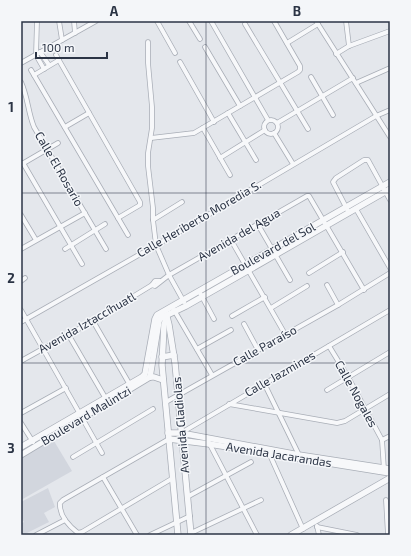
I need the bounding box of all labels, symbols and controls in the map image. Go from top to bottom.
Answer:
text: A [110,3,119,19]
text: B [293,3,301,19]
scale bar [36,34,107,60]
text: 100 m [42,40,74,54]
text: 1 [8,99,14,115]
street label: Calle El Rosario [33,129,87,208]
street label: Calle Heriberto Moredia S. [134,177,263,259]
street label: Avenida del Agua [195,205,282,263]
street label: Boulevard del Sol [228,219,318,277]
text: 2 [7,270,15,286]
street label: Avenida Iztaccíhuatl [36,288,138,356]
street label: Calle Paraíso [230,322,299,368]
street label: Calle Jazmines [242,347,317,399]
street label: Calle Nogales [333,358,381,429]
street label: Avenida Gladiolas [169,376,191,474]
street label: Boulevard Malintzi [38,383,133,448]
street label: Avenida Jacarandas [225,439,333,469]
text: 3 [7,440,15,456]

